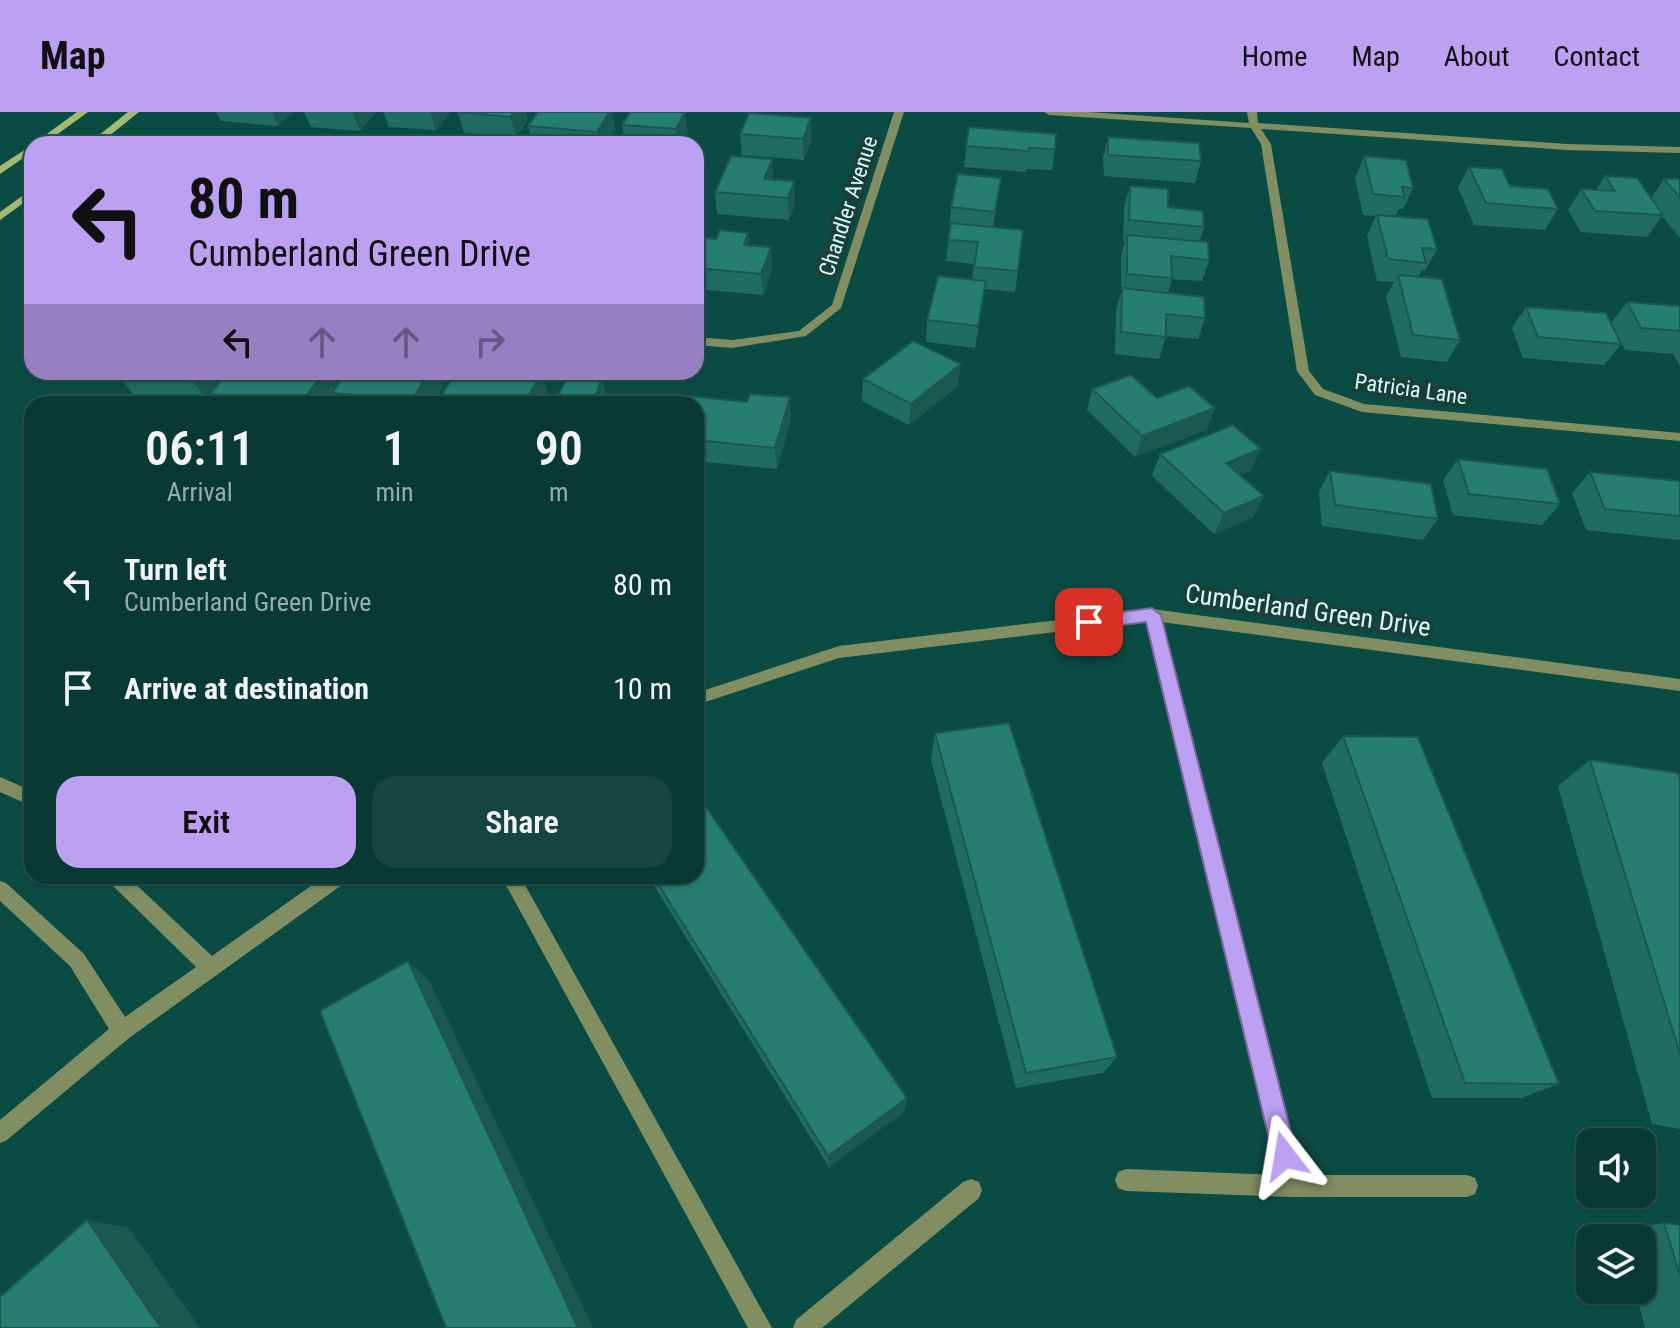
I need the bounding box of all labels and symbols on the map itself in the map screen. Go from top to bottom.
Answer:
street label: Chandler Avenue [814,133,882,279]
street label: Patricia Lane [1353,369,1469,409]
street label: Cumberland Green Drive [1183,578,1433,642]
pin [1055,588,1123,656]
position arrow [1243,1114,1327,1198]

